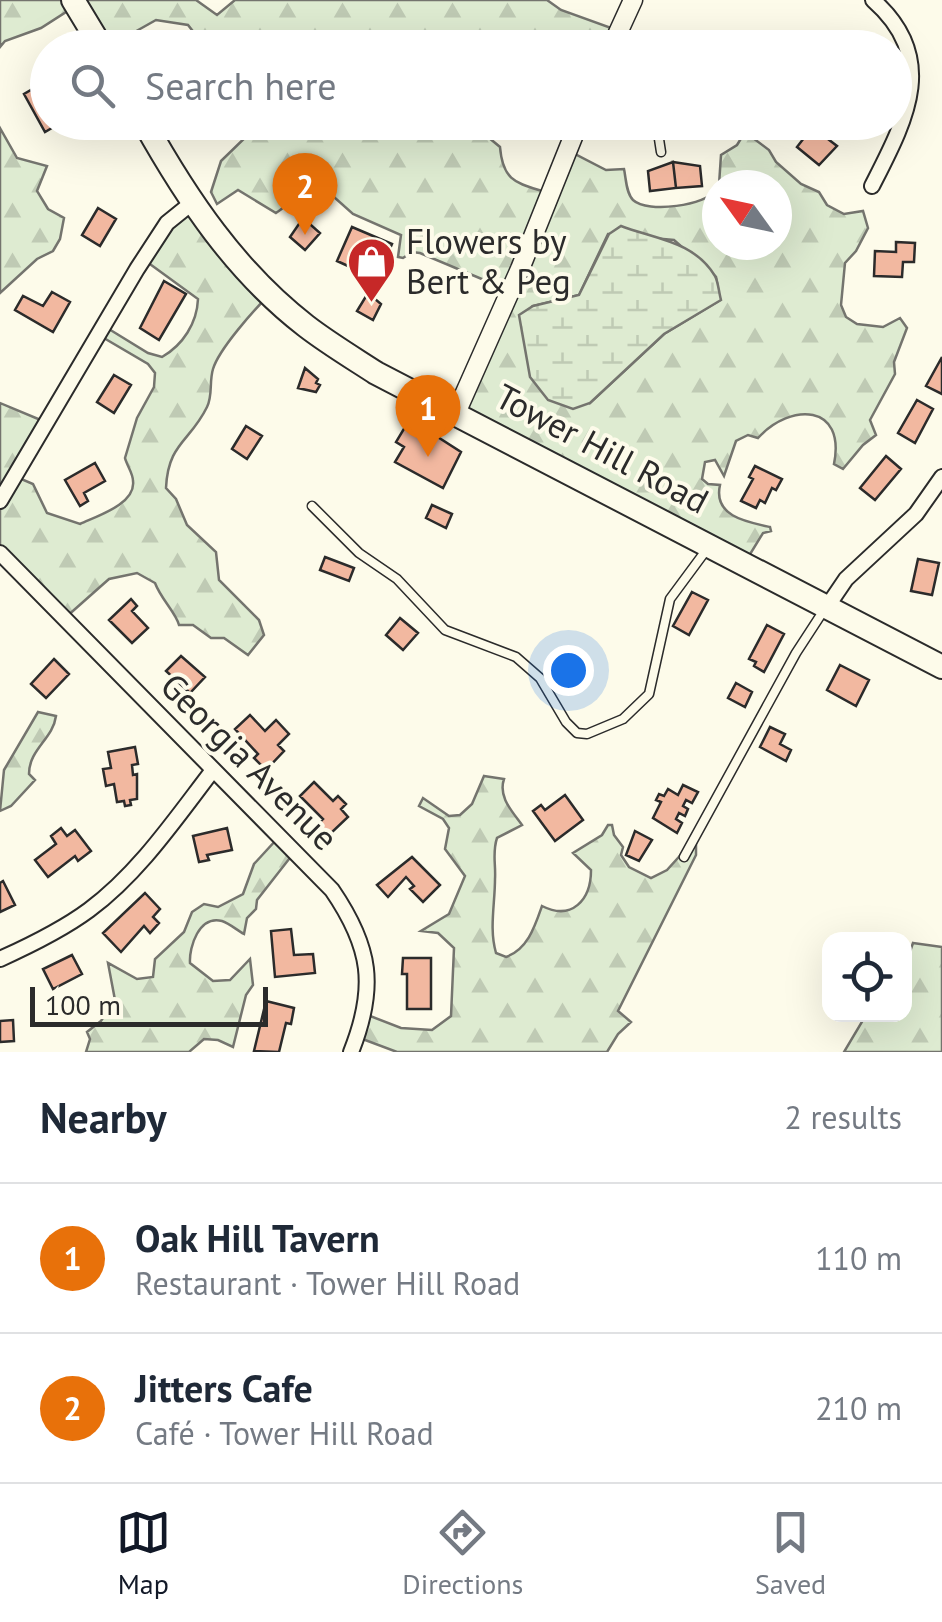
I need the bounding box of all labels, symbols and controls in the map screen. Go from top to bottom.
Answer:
search box [30,30,912,140]
icon: search [65,58,120,113]
text: Search here [145,61,337,110]
pin: 2 [272,152,338,235]
north arrow [702,170,792,260]
place label: Flowers by Bert & Peg [406,218,571,304]
shop icon: Flowers by Bert & Peg [345,236,397,304]
street label: Tower Hill Road [488,373,717,523]
pin: 1 [396,374,460,457]
your location [543,645,594,696]
street label: Georgia Avenue [151,663,348,860]
map controls [822,932,912,1022]
button: locate [822,932,912,1022]
scale bar [30,982,268,1026]
text: 100 m [45,986,121,1023]
text: Nearby [40,1090,167,1145]
text: 2 results [784,1096,902,1138]
text: Oak Hill Tavern [135,1213,380,1262]
text: 1 [63,1237,82,1279]
text: 110 m [815,1237,902,1279]
text: Restaurant · Tower Hill Road [135,1262,520,1304]
text: Jitters Cafe [135,1363,313,1412]
text: 2 [63,1387,82,1429]
text: 210 m [815,1387,902,1429]
text: Café · Tower Hill Road [135,1412,434,1454]
tab: Map [116,1505,171,1602]
tab: Directions [402,1505,523,1602]
tab: Saved [755,1505,826,1602]

